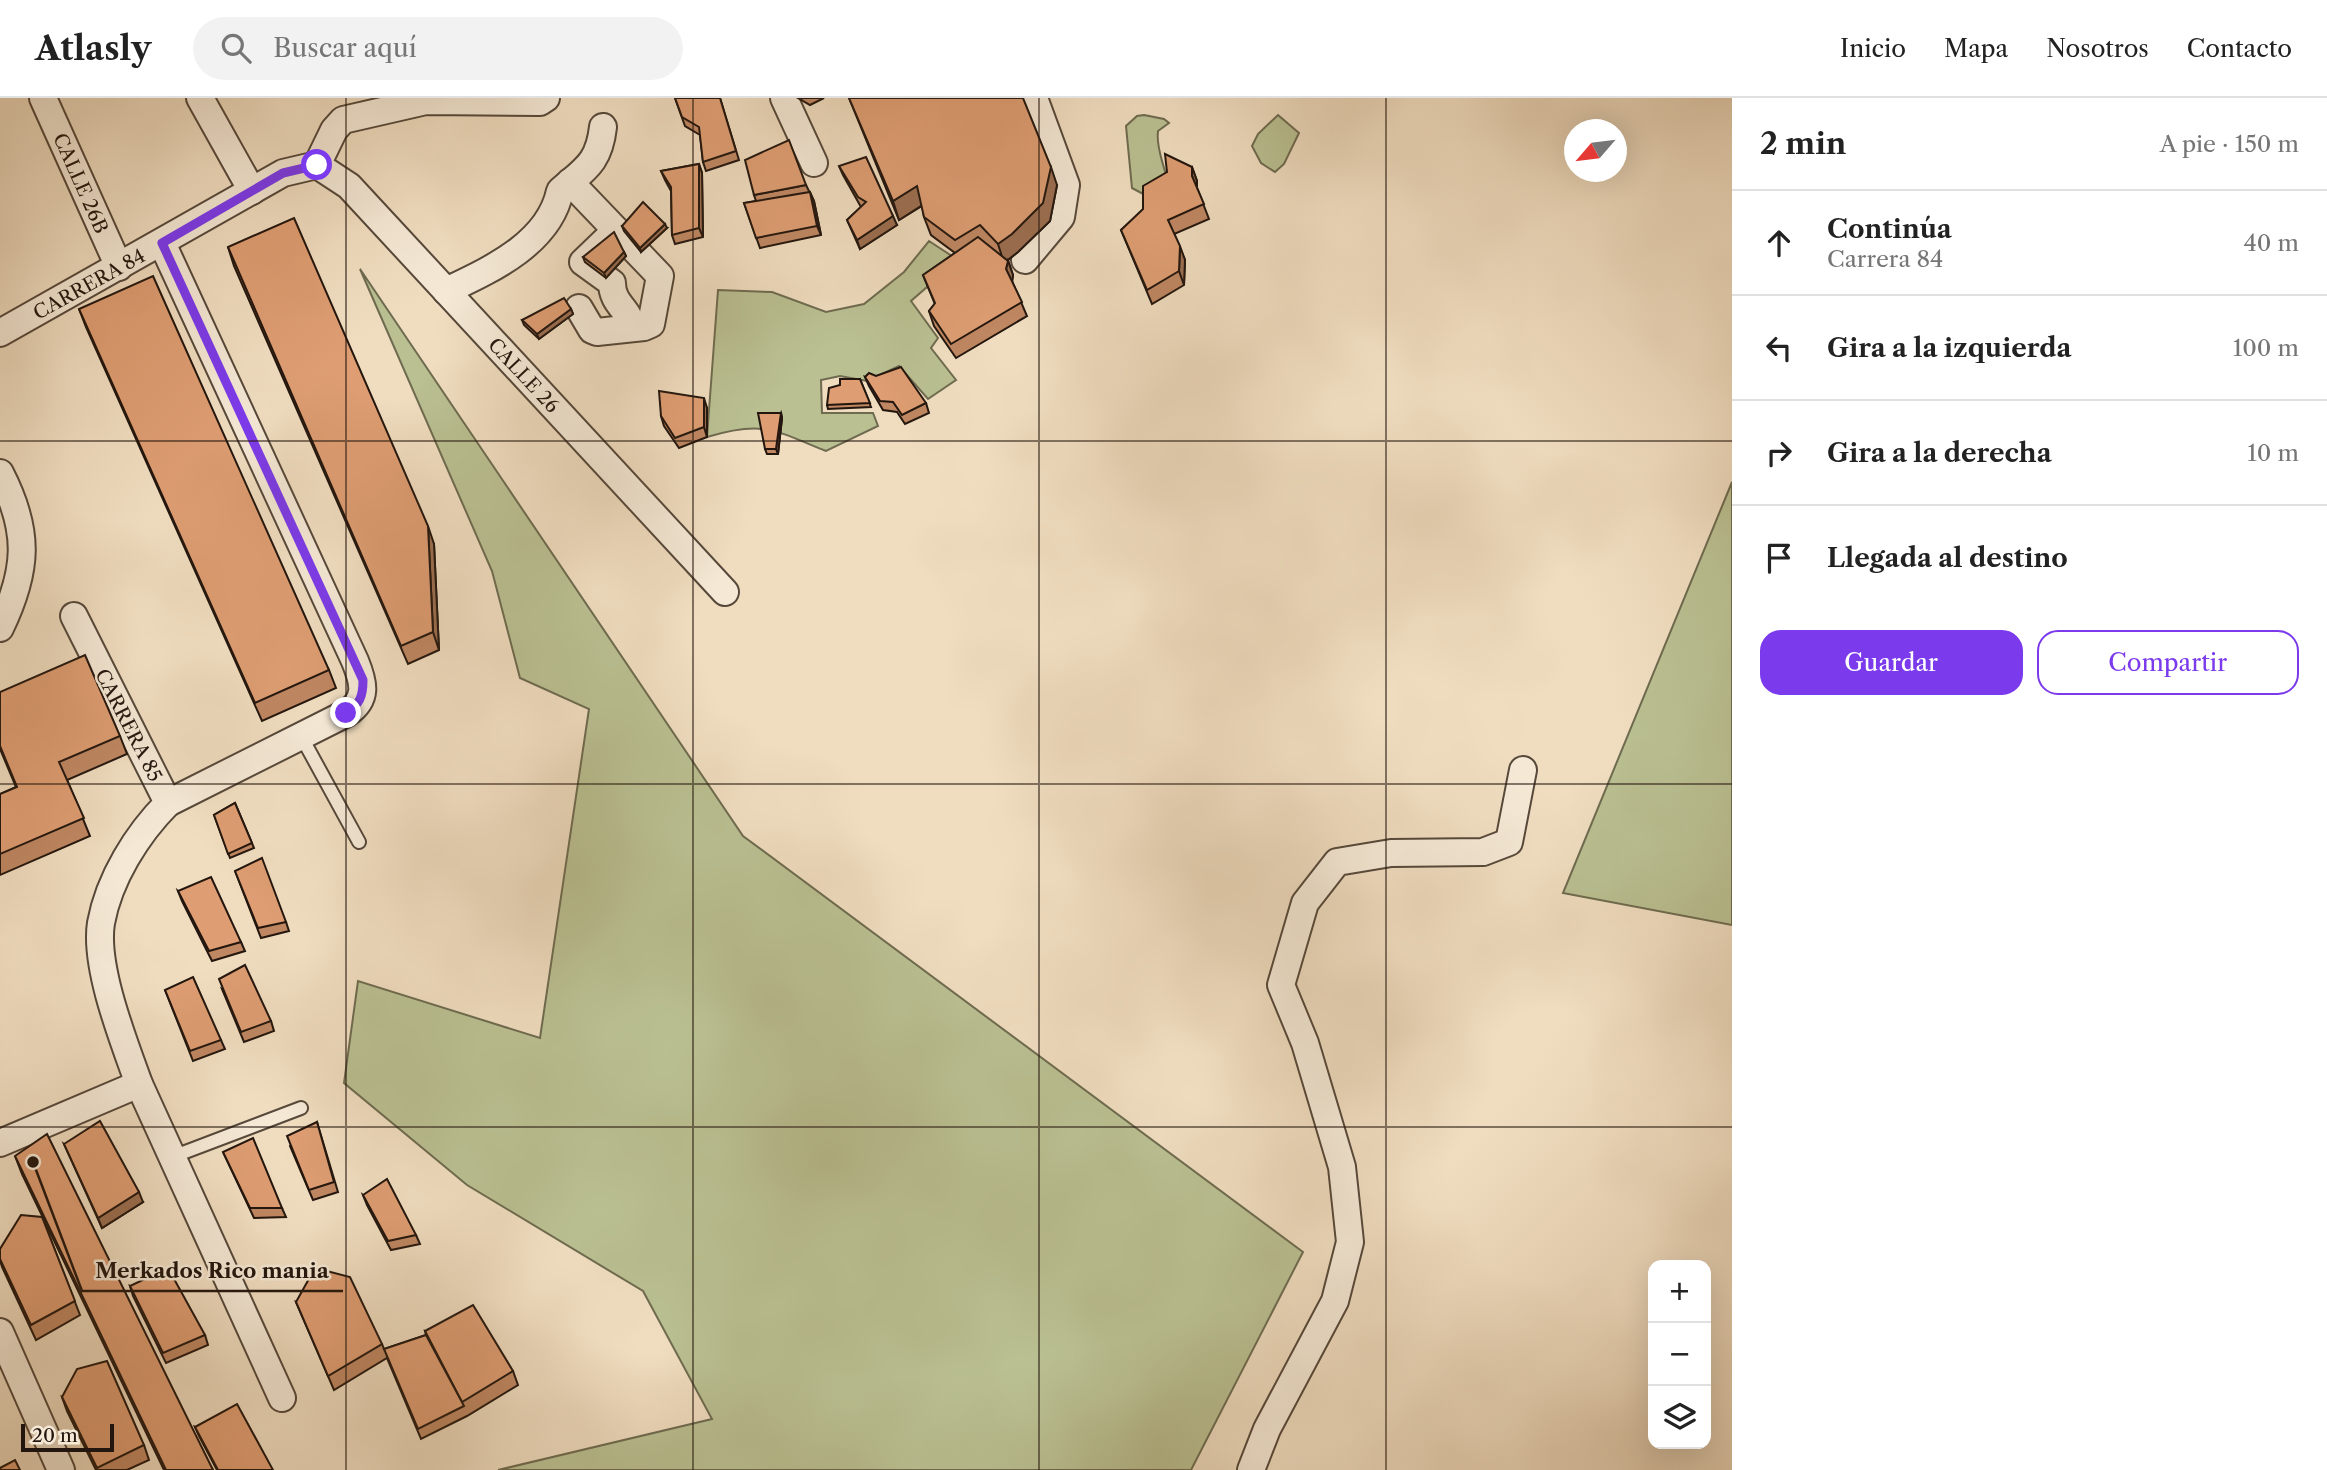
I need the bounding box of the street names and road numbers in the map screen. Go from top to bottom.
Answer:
street label: CALLE 26B [48,130,113,237]
street label: CARRERA 84 [29,244,149,325]
street label: CALLE 26 [483,333,564,418]
street label: CARRERA 85 [90,665,167,785]

